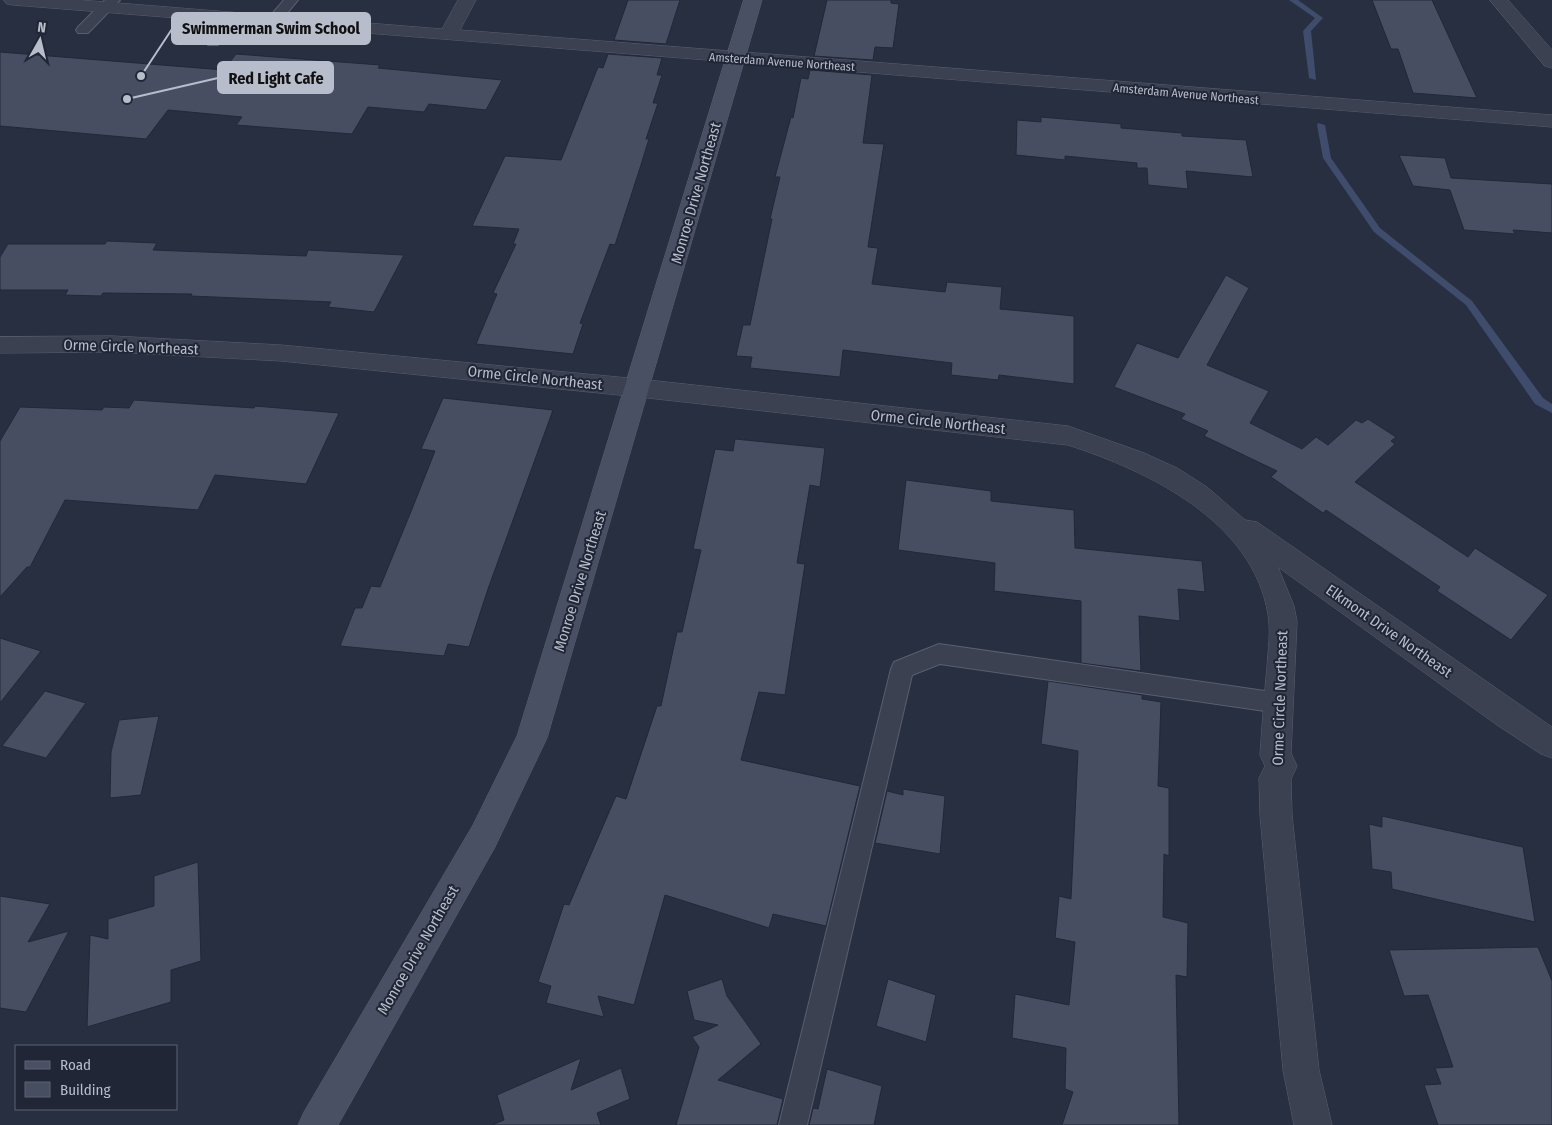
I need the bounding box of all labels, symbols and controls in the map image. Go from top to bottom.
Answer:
callout: Swimmerman Swim School [172,13,370,44]
north arrow [15,15,65,65]
text: N [36,19,47,37]
text: Swimmerman Swim School [182,19,361,38]
street label: Amsterdam Avenue Northeast [709,50,855,74]
callout: Red Light Cafe [218,62,333,93]
text: Red Light Cafe [228,69,324,88]
street label: Amsterdam Avenue Northeast [1113,81,1259,107]
street label: Monroe Drive Northeast [667,120,725,266]
street label: Orme Circle Northeast [63,336,199,358]
street label: Orme Circle Northeast [467,362,603,394]
street label: Orme Circle Northeast [870,406,1006,438]
street label: Monroe Drive Northeast [550,508,610,654]
street label: Elkmont Drive Northeast [1322,581,1456,681]
street label: Orme Circle Northeast [1269,630,1291,766]
street label: Monroe Drive Northeast [374,882,462,1018]
legend [15,1045,178,1110]
text: Road [60,1056,91,1074]
text: Building [60,1081,111,1099]

